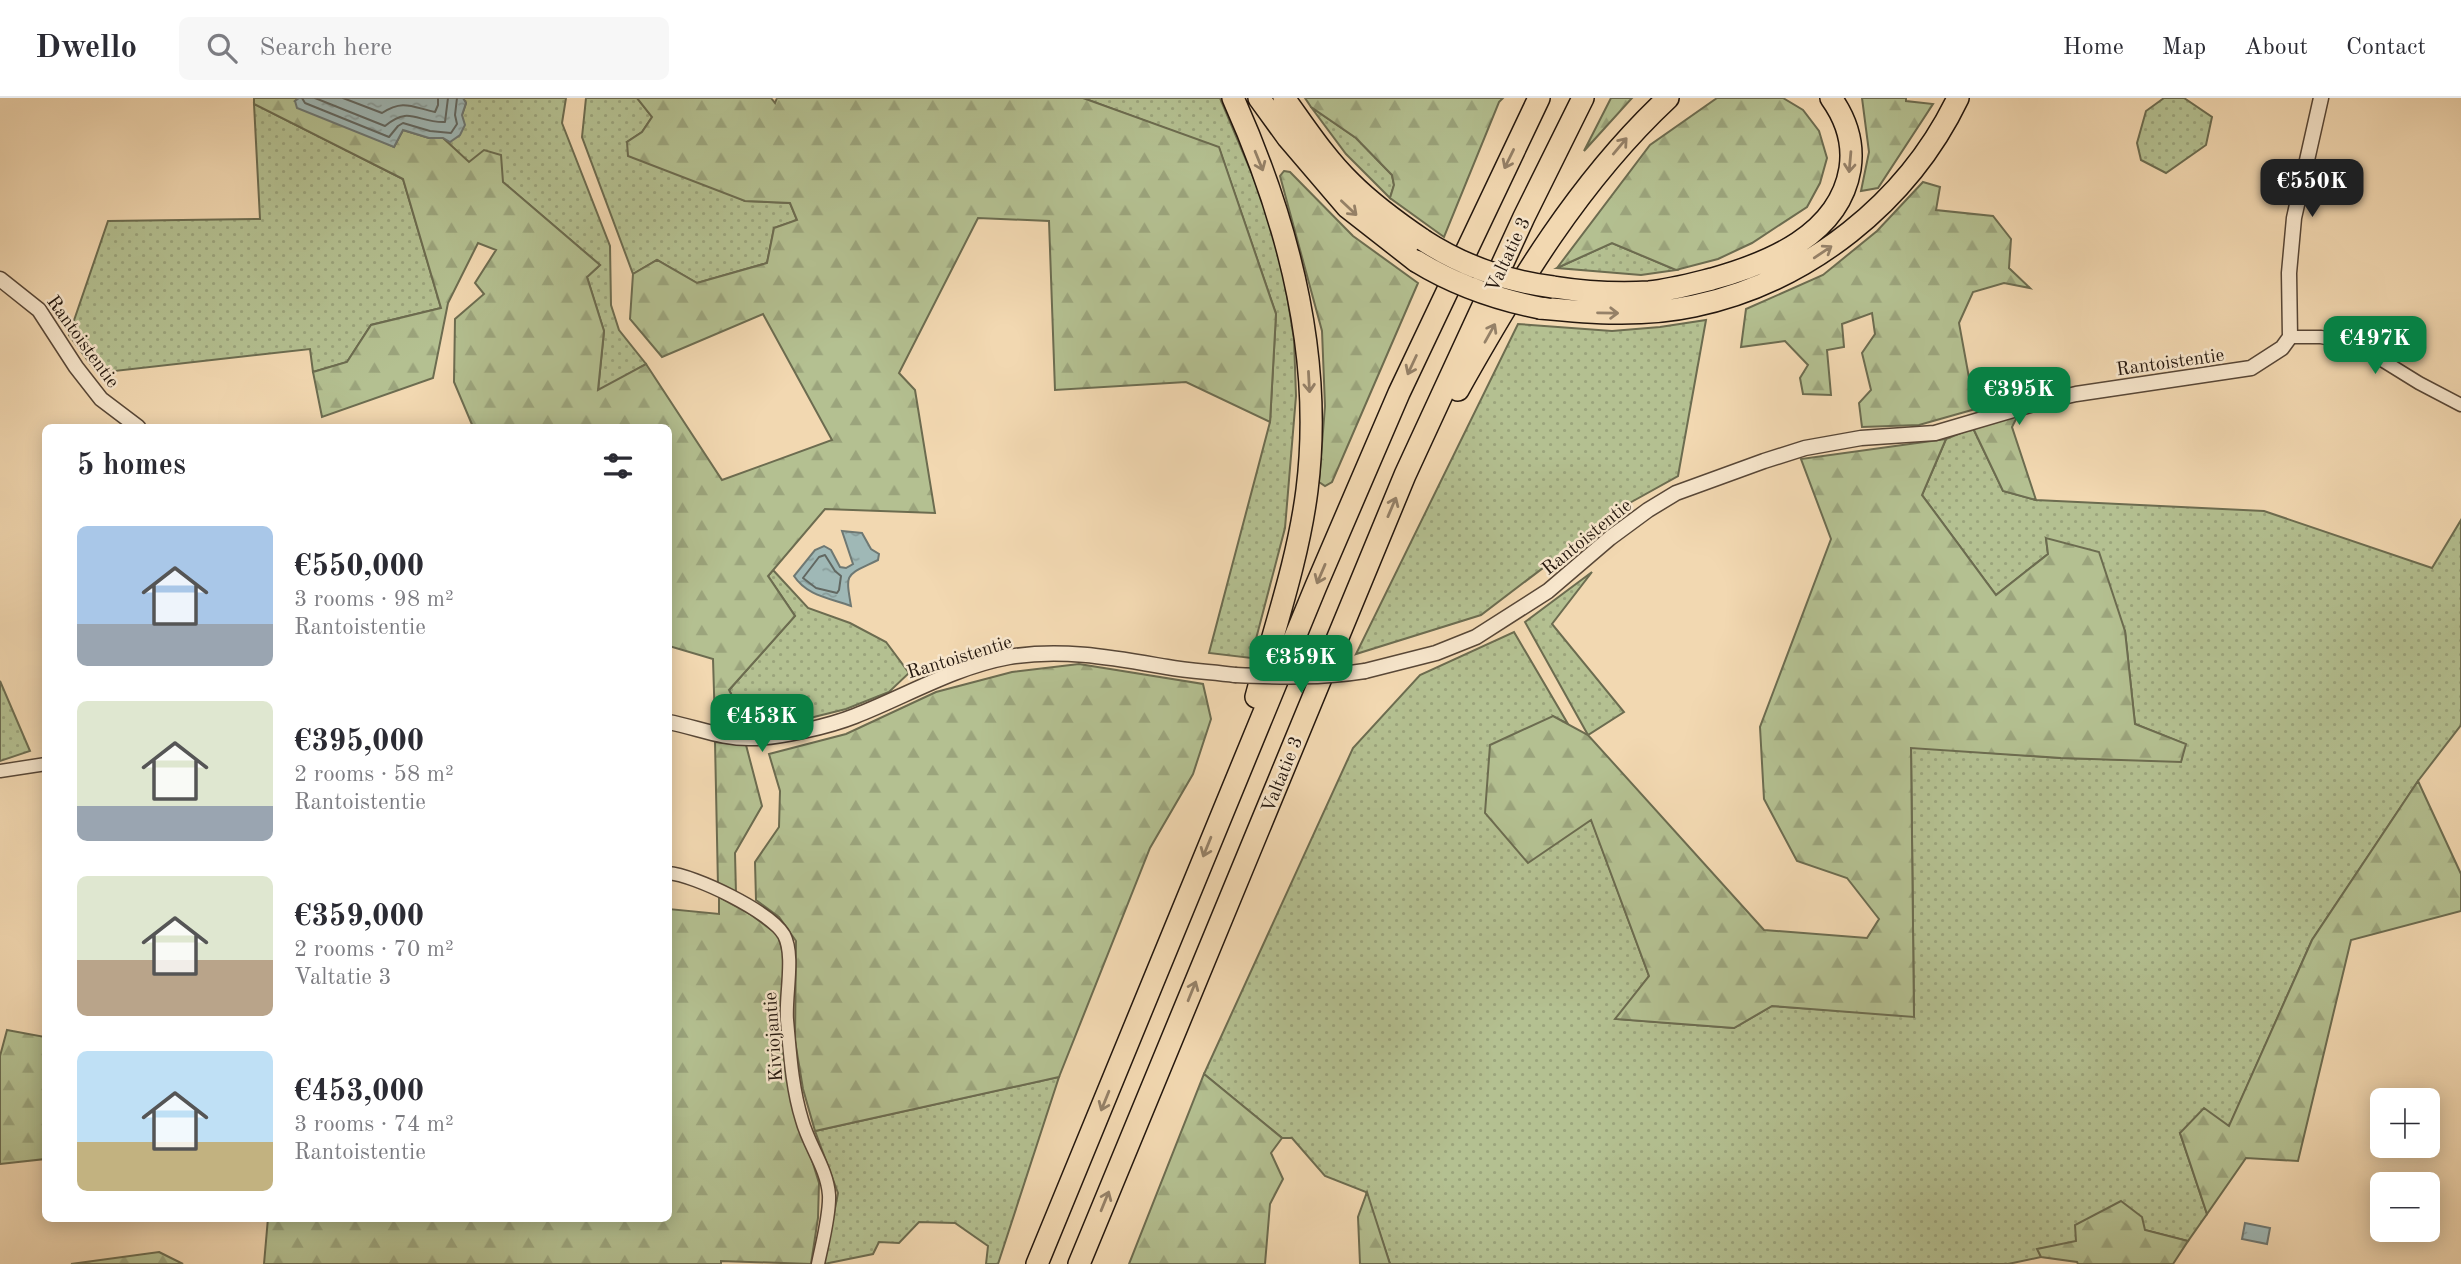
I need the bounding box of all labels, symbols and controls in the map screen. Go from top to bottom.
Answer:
search box [179,17,669,80]
icon: search [203,29,241,67]
text: Dwello [35,32,137,65]
text: Search here [259,35,392,61]
text: Home [2063,36,2124,60]
text: Map [2162,36,2206,60]
text: About [2244,36,2308,60]
text: Contact [2346,36,2426,60]
one-way arrow [1612,138,1628,156]
one-way arrow [1501,148,1515,169]
one-way arrow [1254,149,1267,171]
one-way arrow [1843,150,1856,173]
pin: €550K [2263,159,2361,219]
text: €550K [2276,170,2348,193]
one-way arrow [1340,199,1357,216]
street label: Valtatie 3 [1484,215,1535,296]
one-way arrow [1813,244,1832,259]
street label: Rantoistentie [42,293,122,392]
one-way arrow [1596,306,1619,320]
pin: €497K [2326,316,2424,376]
one-way arrow [1483,323,1497,343]
text: €497K [2339,327,2411,350]
street label: Rantoistentie [2115,346,2226,380]
one-way arrow [1405,354,1418,376]
pin: €395K [1970,368,2068,427]
one-way arrow [1302,370,1315,393]
text: €395K [1983,378,2055,401]
icon: filters [599,447,637,485]
text: 5 homes [77,451,186,481]
street label: Rantoistentie [1539,496,1636,580]
one-way arrow [1386,497,1399,518]
text: €550,000 [294,552,424,582]
icon: home [133,554,217,638]
one-way arrow [1314,563,1327,584]
text: 3 rooms · 98 m² [294,588,454,611]
text: Rantoistentie [294,616,426,639]
street label: Rantoistentie [905,633,1015,683]
pin: €359K [1252,636,1350,695]
text: €359K [1265,646,1337,669]
pin: €453K [713,694,811,754]
text: €453K [726,705,798,728]
text: €395,000 [294,727,424,757]
icon: home [133,729,217,813]
street label: Valtatie 3 [1259,734,1307,816]
text: 2 rooms · 58 m² [294,763,454,786]
text: Rantoistentie [294,791,426,814]
one-way arrow [1200,836,1213,858]
text: €359,000 [294,902,424,932]
icon: home [133,904,217,988]
text: 2 rooms · 70 m² [294,938,454,961]
text: Valtatie 3 [294,966,392,989]
one-way arrow [1186,980,1199,1002]
street label: Kiviojantie [762,991,787,1083]
text: €453,000 [294,1077,424,1107]
icon: home [133,1079,217,1163]
map controls [2370,1088,2440,1242]
button: + [2370,1088,2440,1158]
one-way arrow [1097,1090,1110,1112]
text: 3 rooms · 74 m² [294,1113,454,1136]
text: Rantoistentie [294,1141,426,1164]
button: − [2370,1172,2440,1242]
one-way arrow [1099,1191,1112,1212]

